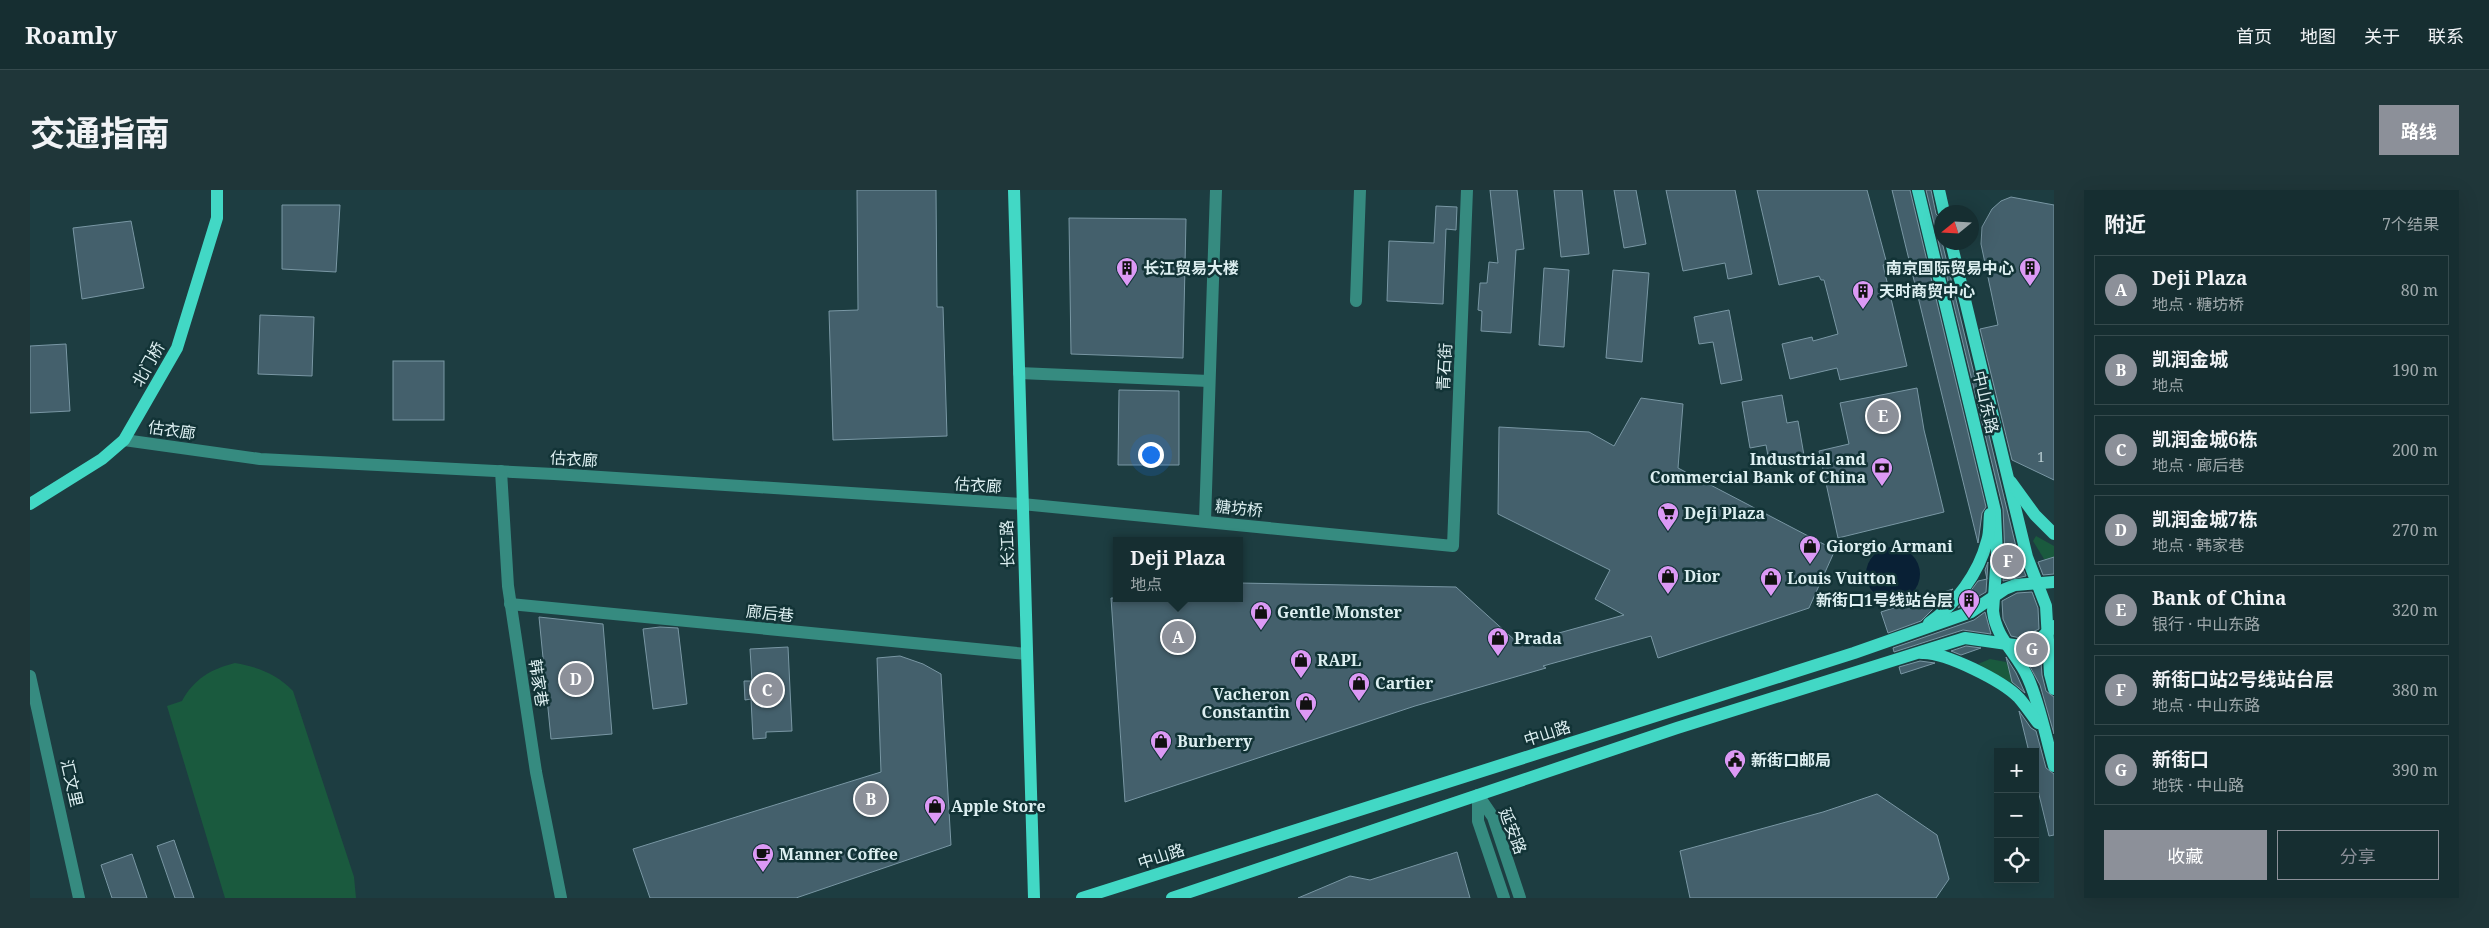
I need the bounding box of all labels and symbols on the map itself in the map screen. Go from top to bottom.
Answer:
north arrow [1934,205,1979,250]
building icon: 长江贸易大楼 [1115,256,1139,287]
building icon: 南京国际贸易中心 [2018,256,2042,287]
place label: 长江贸易大楼 [1143,257,1239,279]
place label: 南京国际贸易中心 [1886,257,2014,279]
building icon: 天时商贸中心 [1851,279,1875,310]
place label: 天时商贸中心 [1879,280,1975,302]
street label: 北门桥 [127,338,169,390]
street label: 青石街 [1432,342,1456,392]
street label: 中山东路 [1968,368,2004,436]
pin: E [1867,397,1899,435]
street label: 估衣廊 [147,416,197,444]
your location [1138,442,1164,468]
street label: 估衣廊 [549,446,599,472]
house number: 1 [2037,447,2045,466]
place label: Industrial and Commercial Bank of China [1650,448,1867,488]
bank icon: Industrial and Commercial Bank of China [1870,456,1894,487]
street label: 估衣廊 [953,472,1003,498]
street label: 糖坊桥 [1214,495,1264,521]
supermarket icon: DeJi Plaza [1656,501,1680,532]
place label: DeJi Plaza [1684,502,1765,524]
street label: 长江路 [995,520,1019,568]
shop icon: Giorgio Armani [1798,534,1822,565]
place label: Giorgio Armani [1826,535,1953,557]
pin: F [1992,542,2024,580]
shop icon: Dior [1656,564,1680,595]
place label: Dior [1684,565,1721,587]
shop icon: Louis Vuitton [1759,566,1783,597]
place label: Louis Vuitton [1787,567,1897,589]
building icon: 新街口1号线站台层 [1957,588,1981,619]
place label: 新街口1号线站台层 [1816,589,1953,611]
street label: 廊后巷 [745,600,795,626]
shop icon: Gentle Monster [1249,600,1273,631]
place label: Gentle Monster [1277,601,1403,623]
pin: A [1162,618,1194,656]
shop icon: Prada [1486,626,1510,657]
place label: Prada [1514,627,1562,649]
pin: G [2016,630,2048,668]
shop icon: RAPL [1289,648,1313,679]
place label: RAPL [1317,649,1361,671]
street label: 韩家巷 [524,658,554,708]
pin: D [560,660,592,698]
pin: C [751,671,783,709]
shop icon: Cartier [1347,671,1371,702]
place label: Cartier [1375,672,1434,694]
place label: Vacheron Constantin [1202,683,1290,723]
shop icon: Vacheron Constantin [1294,691,1318,722]
street label: 中山路 [1521,715,1573,751]
shop icon: Burberry [1149,729,1173,760]
place label: Burberry [1177,730,1253,752]
public building icon: 新街口邮局 [1723,748,1747,779]
place label: 新街口邮局 [1751,749,1831,771]
street label: 汇文里 [56,757,88,809]
pin: B [855,780,887,818]
shop icon: Apple Store [923,794,947,825]
place label: Apple Store [951,795,1046,817]
street label: 延安路 [1494,805,1532,857]
street label: 中山路 [1135,838,1187,874]
cafe icon: Manner Coffee [751,842,775,873]
place label: Manner Coffee [779,843,898,865]

